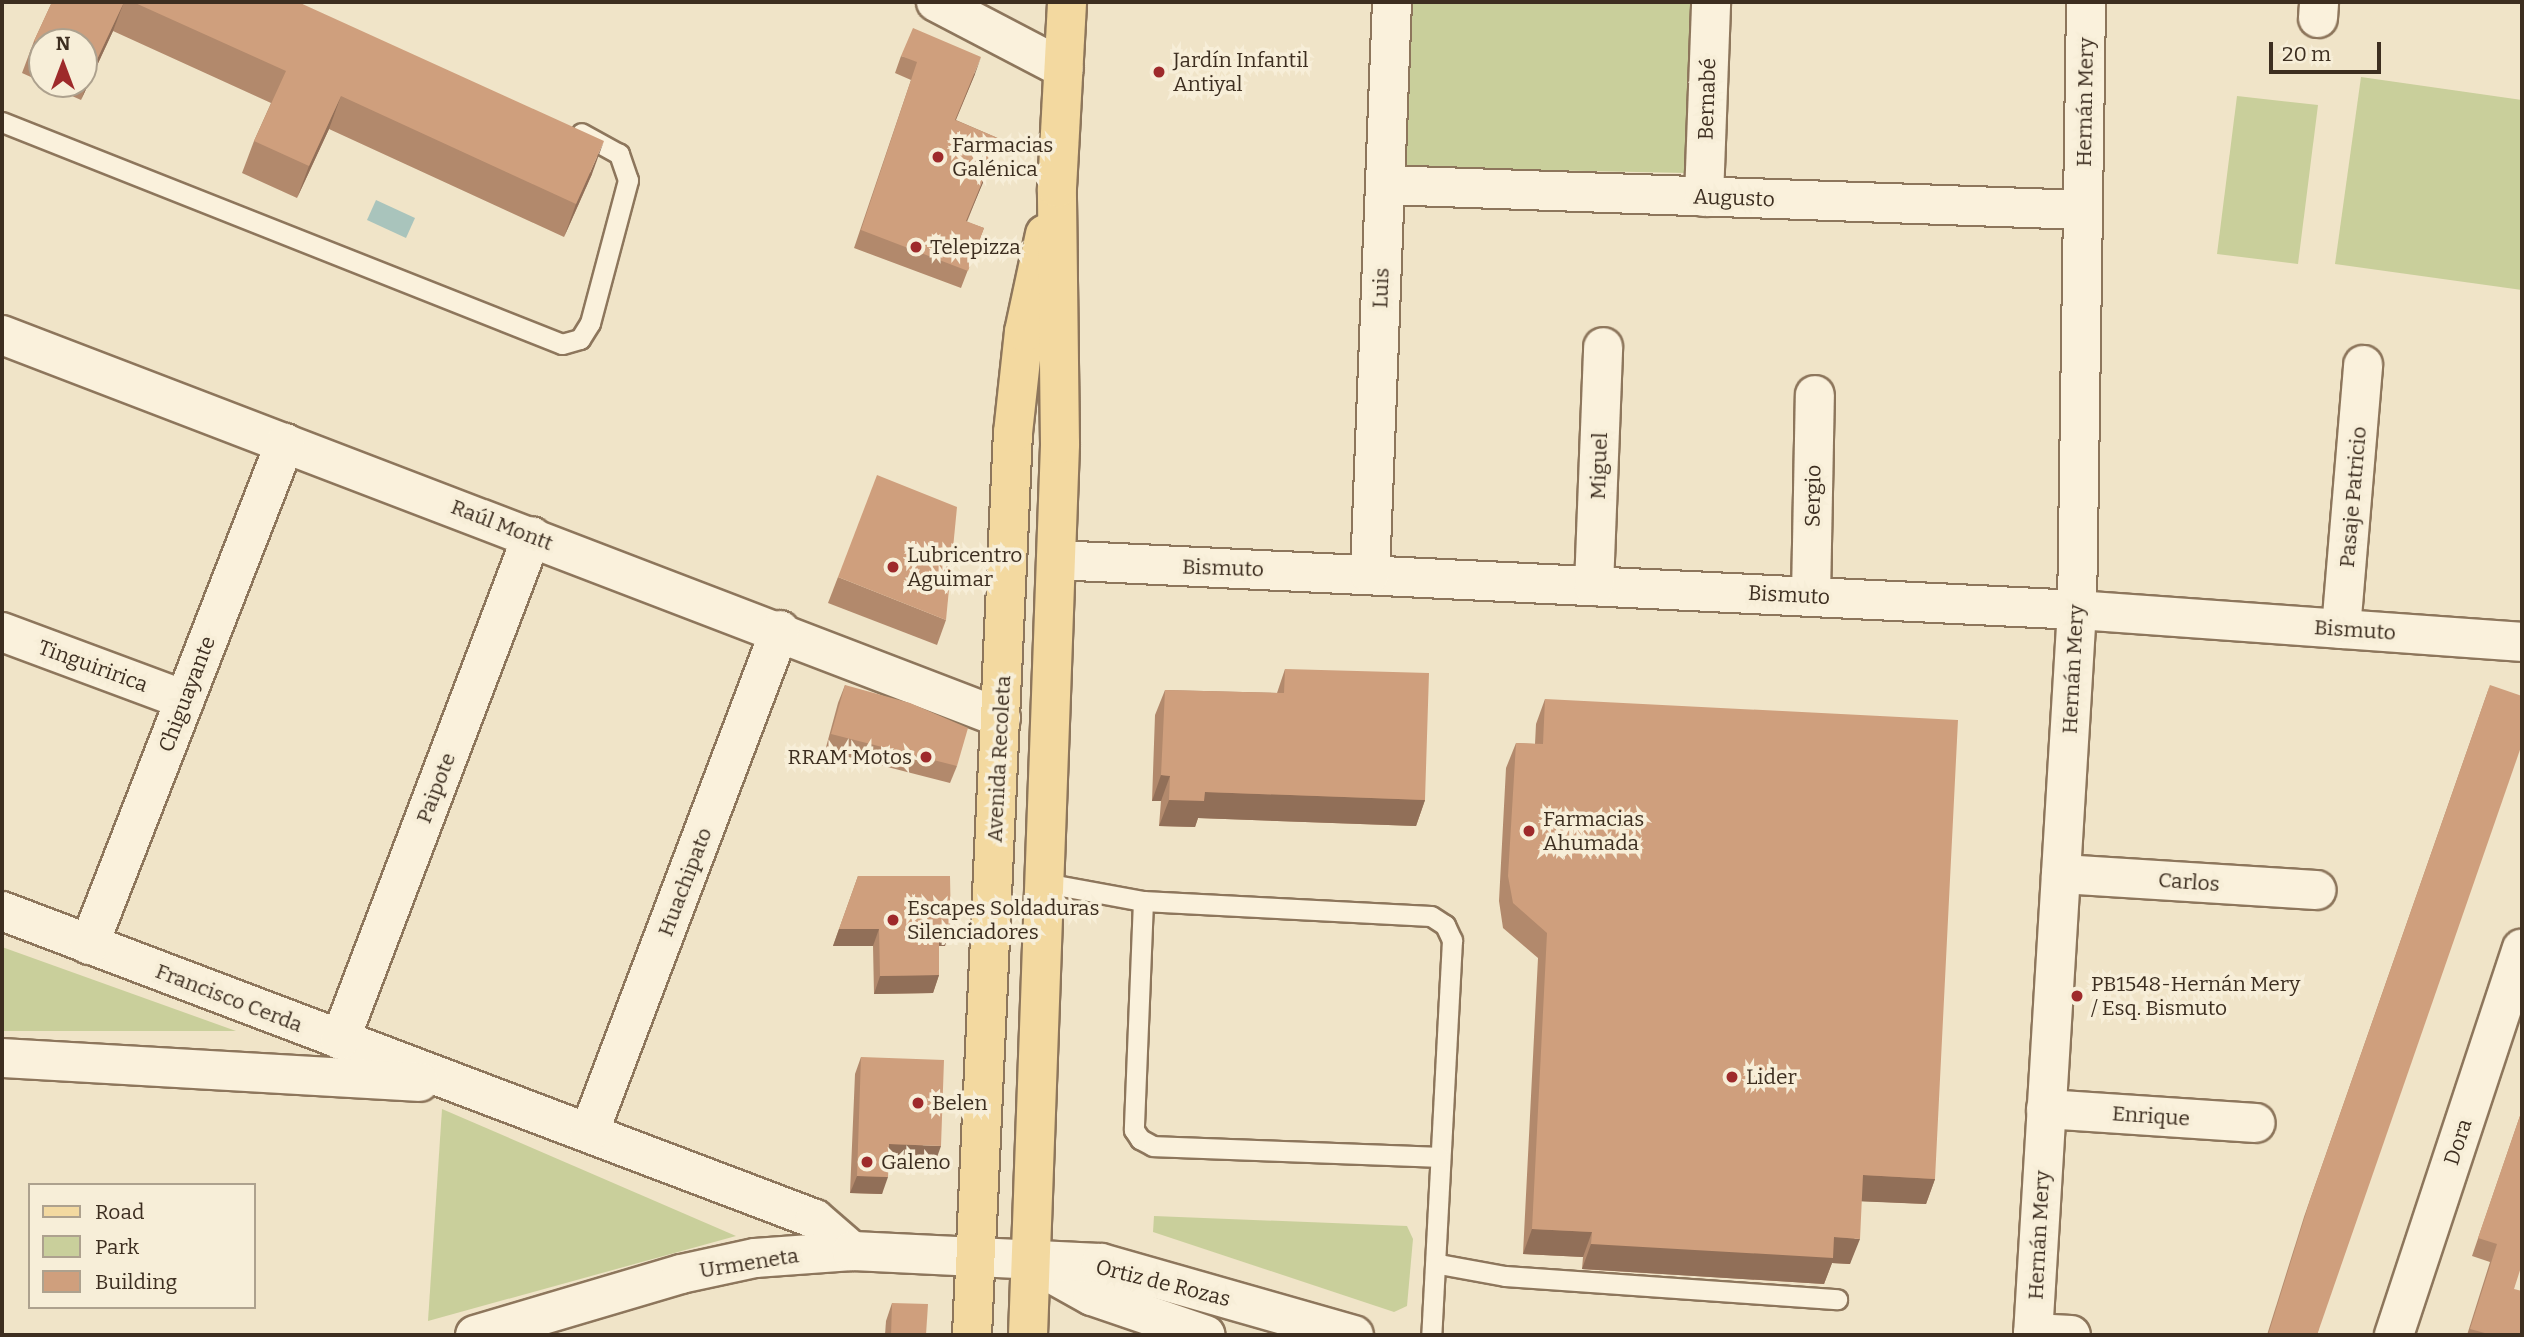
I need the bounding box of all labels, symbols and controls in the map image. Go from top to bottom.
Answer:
north arrow [28,28,98,98]
scale bar [2272,28,2384,72]
text: N [56,32,70,55]
street label: Hernán Mery [2071,37,2099,167]
text: 20 m [2282,41,2331,67]
place label: Jardín Infantil Antiyal [1173,47,1309,97]
street label: Bernabé [1693,57,1721,141]
marker: Jardín Infantil Antiyal [1151,64,1167,80]
place label: Farmacias Galénica [952,132,1053,182]
marker: Farmacias Galénica [930,149,946,165]
street label: Augusto [1693,184,1775,212]
place label: Telepizza [930,234,1021,260]
marker: Telepizza [908,239,924,255]
street label: Luis [1368,267,1394,309]
street label: Pasaje Patricio [2334,425,2372,569]
street label: Miguel [1585,432,1613,500]
street label: Sergio [1800,465,1826,527]
street label: Raúl Montt [447,494,557,556]
place label: Lubricentro Aguimar [907,542,1022,592]
street label: Bismuto [1182,554,1264,582]
marker: Lubricentro Aguimar [885,559,901,575]
street label: Bismuto [1747,580,1831,610]
street label: Hernán Mery [2057,604,2089,734]
street label: Bismuto [2313,615,2397,645]
street label: Chiguayante [153,632,221,756]
street label: Tinguiririca [35,635,151,697]
street label: Avenida Recoleta [982,675,1016,843]
place label: RRAM Motos [788,744,912,770]
street label: Paipote [411,749,461,827]
marker: RRAM Motos [918,749,934,765]
place label: Farmacias Ahumada [1543,806,1644,856]
marker: Farmacias Ahumada [1521,823,1537,839]
street label: Huachipato [653,824,717,940]
street label: Carlos [2157,867,2221,897]
place label: Escapes Soldaduras Silenciadores [907,895,1100,945]
marker: Escapes Soldaduras Silenciadores [885,912,901,928]
street label: Francisco Cerda [152,958,306,1038]
place label: PB1548-Hernán Mery / Esq. Bismuto [2091,971,2300,1021]
marker: PB1548-Hernán Mery / Esq. Bismuto [2069,988,2085,1004]
place label: Lider [1746,1064,1797,1090]
marker: Lider [1724,1069,1740,1085]
place label: Belen [932,1090,988,1116]
marker: Belen [910,1095,926,1111]
street label: Enrique [2111,1101,2191,1131]
street label: Dora [2439,1116,2477,1168]
place label: Galeno [881,1149,951,1175]
marker: Galeno [859,1154,875,1170]
street label: Hernán Mery [2023,1170,2055,1300]
legend [28,1183,256,1309]
text: Road [95,1199,144,1225]
text: Park [95,1234,139,1260]
street label: Urmeneta [698,1243,800,1283]
street label: Ortiz de Rozas [1093,1254,1233,1312]
text: Building [95,1269,177,1295]

